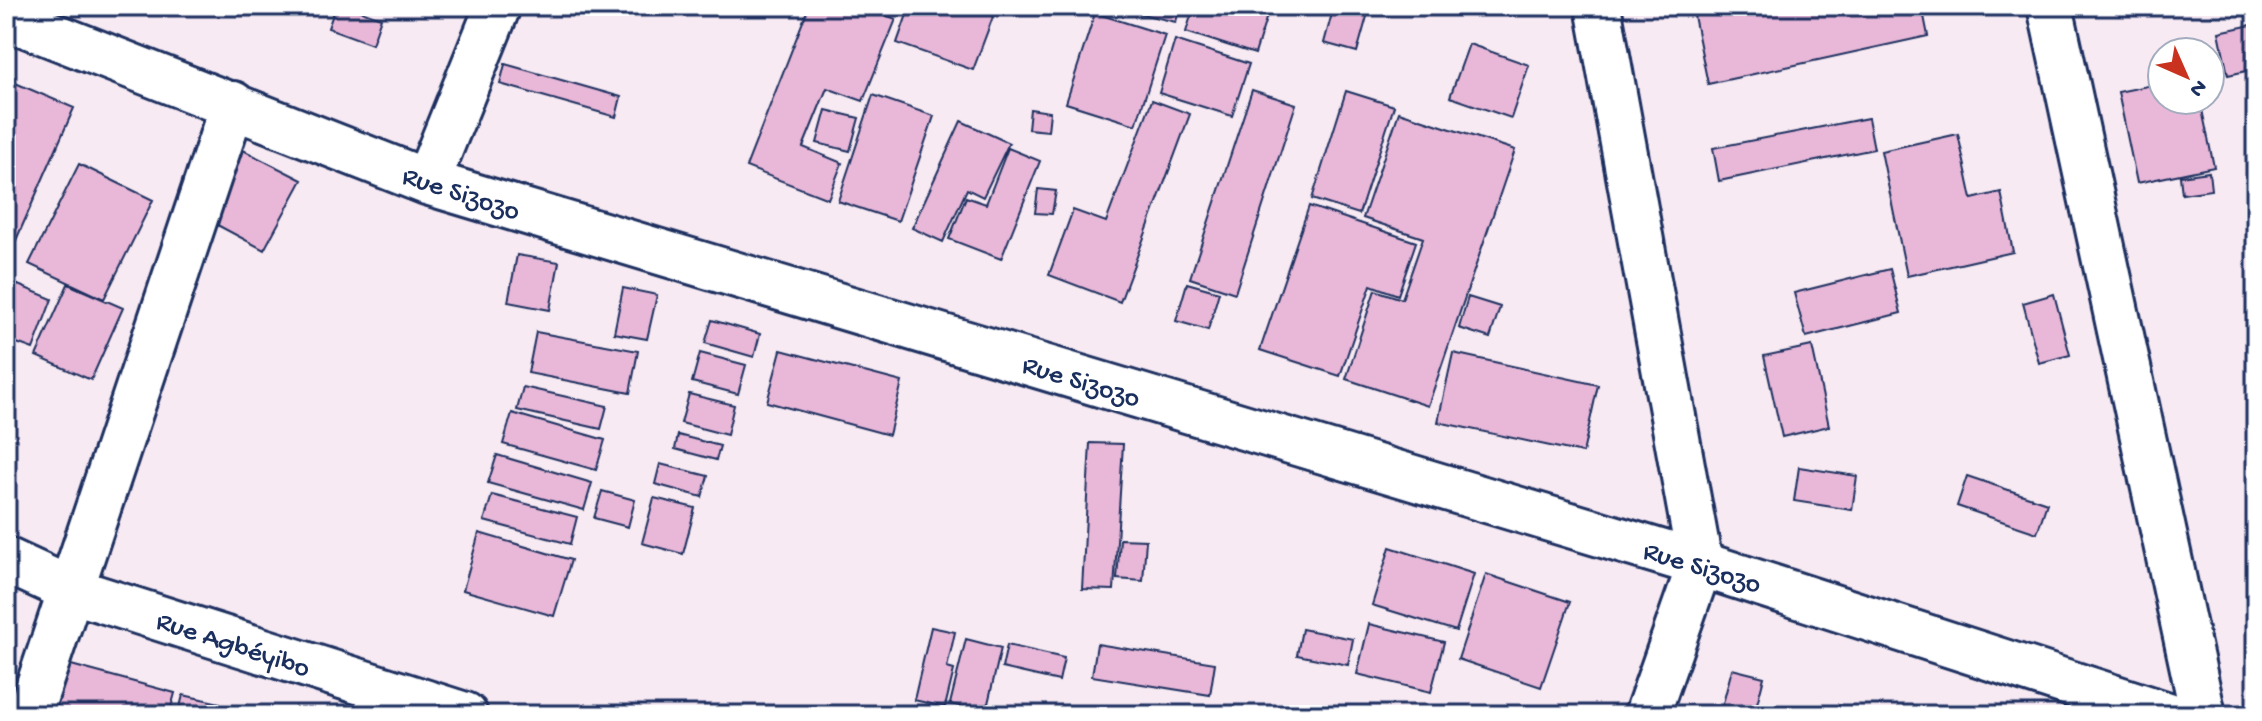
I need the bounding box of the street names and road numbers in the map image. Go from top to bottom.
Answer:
street label: Rue Sizozo [398,161,524,230]
street label: Rue Sizozo [1018,350,1144,417]
street label: Rue Sizozo [1639,536,1765,603]
street label: Rue Agbéyibo [152,606,314,687]

